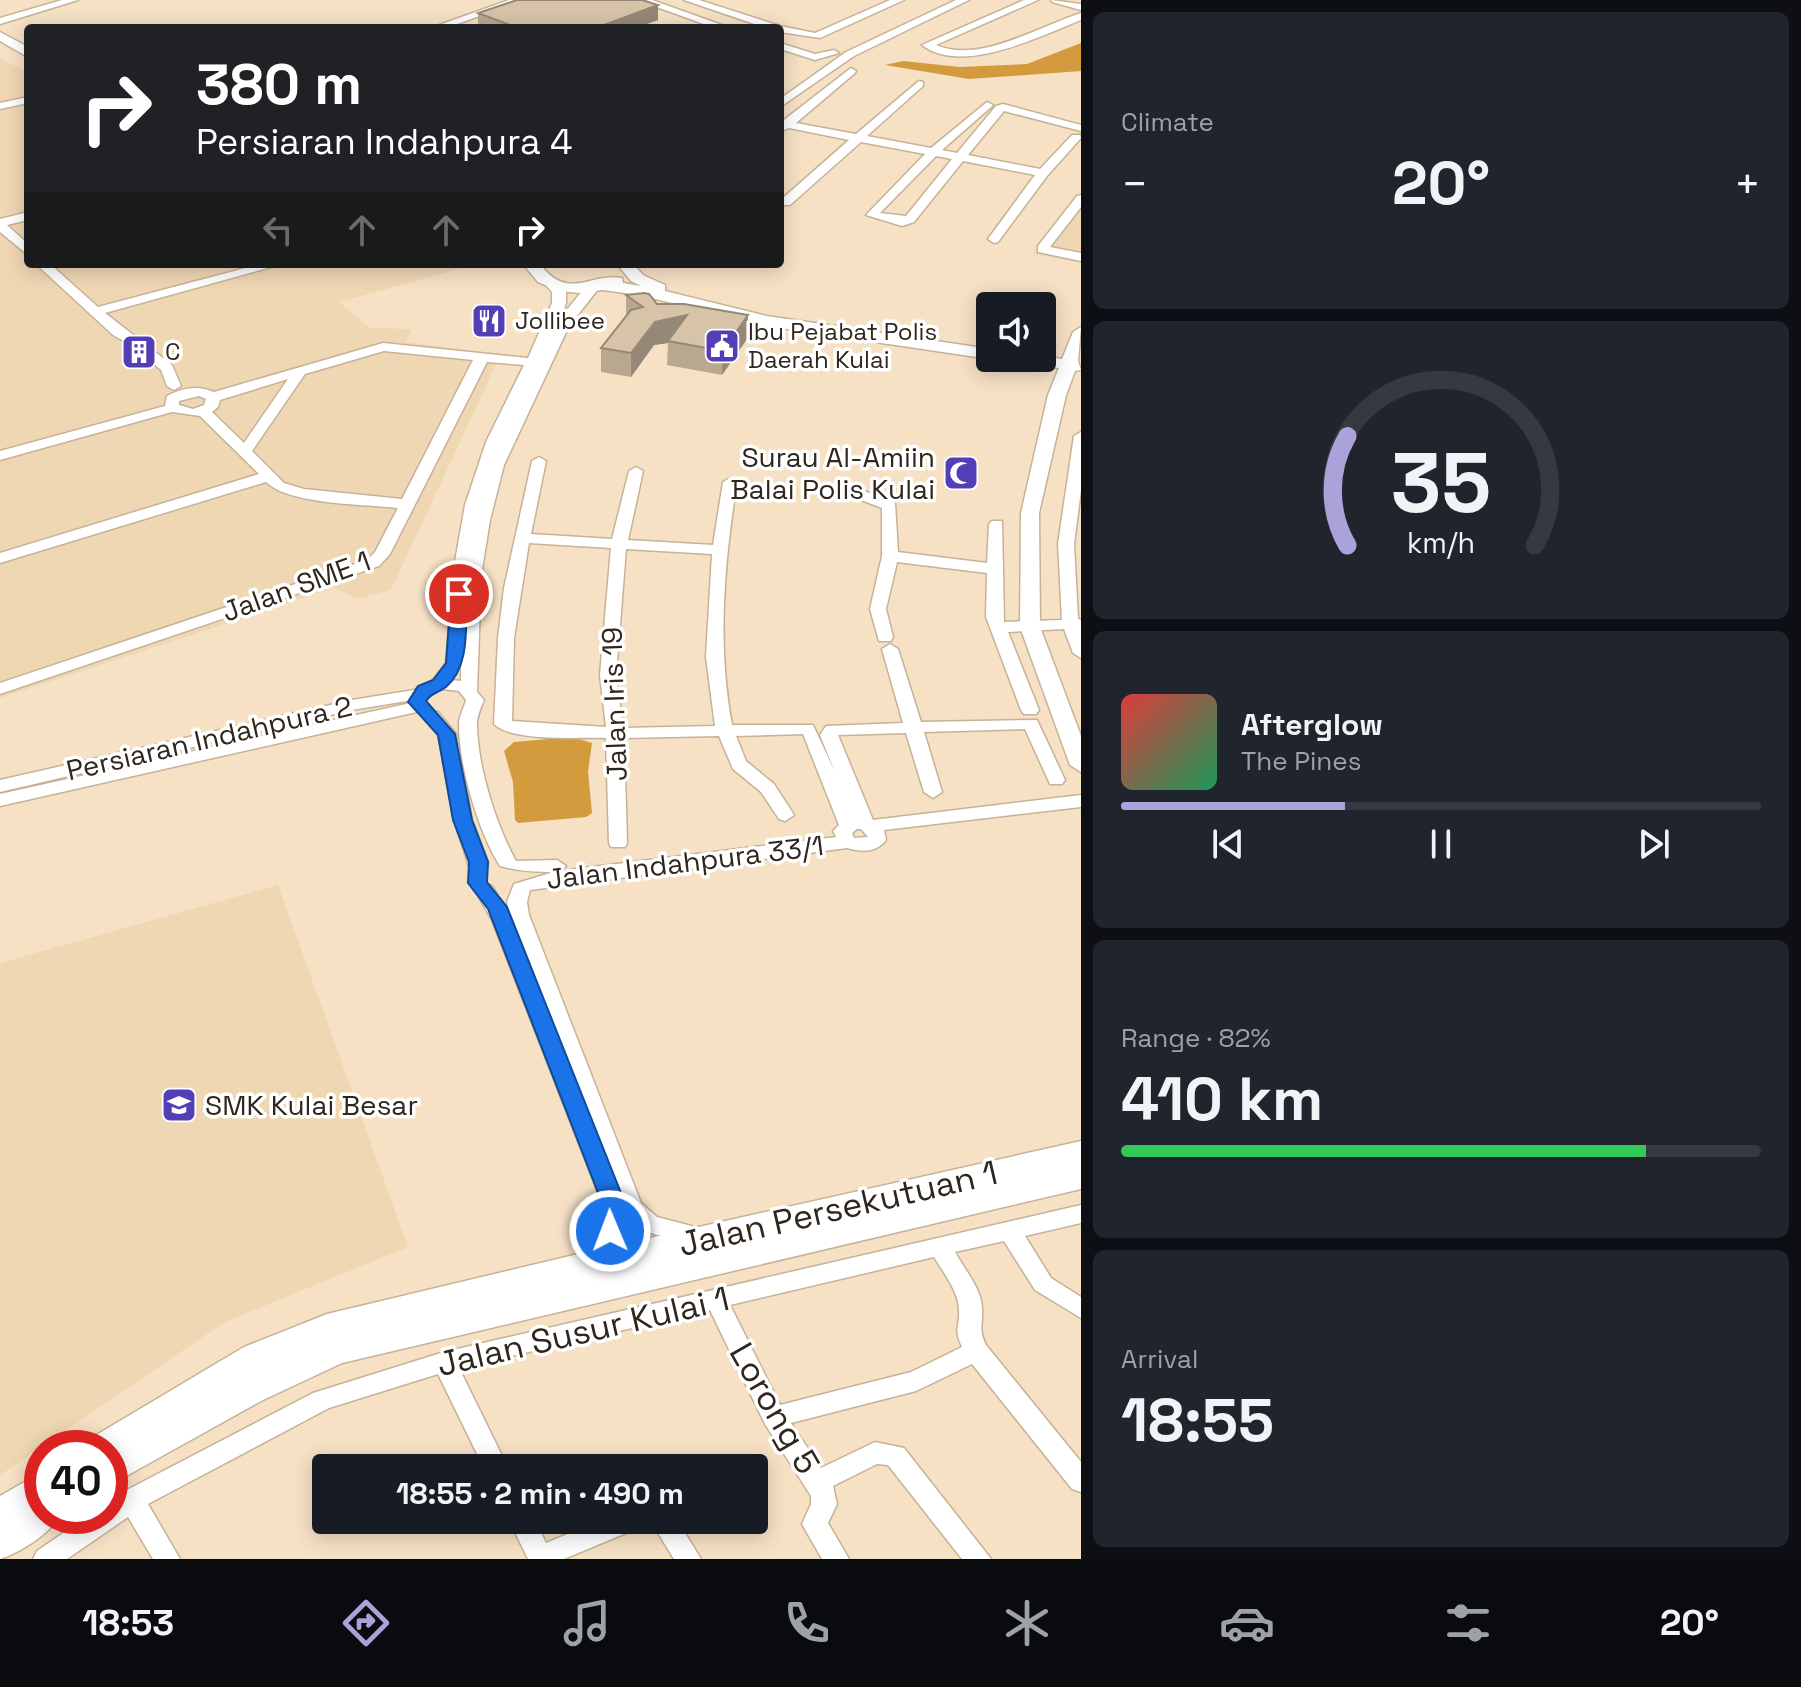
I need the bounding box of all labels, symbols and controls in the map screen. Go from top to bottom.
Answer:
text: 380 m [196,49,362,120]
icon: right [64,56,168,160]
text: Climate [1121,105,1214,139]
text: Persiaran Indahpura 4 [196,119,573,165]
text: 20° [1392,145,1490,222]
text: − [1121,156,1148,212]
text: + [1734,156,1761,212]
icon: left [256,208,300,252]
icon: ahead [340,208,384,252]
icon: ahead [424,208,468,252]
icon: right [508,208,552,252]
map controls [976,292,1056,372]
button: sound [976,292,1056,372]
restaurant icon: Jollibee [470,302,508,340]
place label: Jollibee [515,305,605,336]
place label: Ibu Pejabat Polis Daerah Kulai [748,316,937,375]
public building icon: Ibu Pejabat Polis Daerah Kulai [703,327,741,365]
building icon: C [120,333,158,371]
place label: C [165,336,180,367]
text: 35 [1391,430,1491,536]
place label: Surau Al-Amiin Balai Polis Kulai [730,439,935,507]
mosque icon: Surau Al-Amiin Balai Polis Kulai [942,454,980,492]
text: km/h [1407,525,1475,561]
street label: Jalan SME 1 [217,543,375,629]
pin [425,560,493,628]
icon: arrive [437,572,481,616]
street label: Jalan Iris 19 [593,626,635,782]
street label: Persiaran Indahpura 2 [63,688,355,788]
text: Afterglow [1241,705,1383,744]
text: The Pines [1241,744,1361,778]
icon: previous [1206,822,1250,866]
icon: pause [1419,822,1463,866]
icon: next [1632,822,1676,866]
street label: Jalan Indahpura 33/1 [544,827,826,897]
text: Range · 82% [1121,1021,1271,1055]
text: 410 km [1121,1061,1323,1138]
school or university icon: SMK Kulai Besar [160,1086,198,1124]
place label: SMK Kulai Besar [205,1087,418,1123]
street label: Jalan Persekutuan 1 [675,1151,1002,1266]
position arrow [568,1189,652,1273]
street label: Jalan Susur Kulai 1 [433,1277,733,1386]
street label: Lorong 5 [720,1335,829,1482]
text: Arrival [1121,1342,1198,1376]
text: 18:55 [1121,1382,1274,1459]
speed limit sign: 40 [24,1430,128,1534]
text: 18:55 · 2 min · 490 m [396,1474,684,1513]
icon: directions [338,1595,394,1651]
icon: music [559,1595,615,1651]
icon: phone [779,1595,835,1651]
icon: climate [999,1595,1055,1651]
icon: car [1219,1595,1275,1651]
icon: filters [1440,1595,1496,1651]
text: 18:53 [82,1600,174,1646]
text: 20° [1660,1600,1719,1646]

